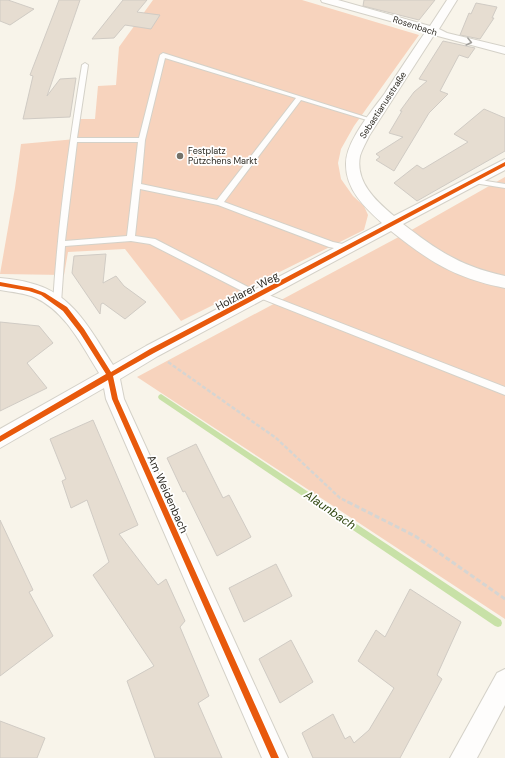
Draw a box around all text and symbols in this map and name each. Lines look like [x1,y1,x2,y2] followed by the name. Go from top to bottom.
[391,13,439,39] street label: Rosenbach
[465,37,472,46] one-way arrow
[357,69,409,141] street label: Sebastianusstraße
[188,145,258,167] place label: Festplatz Pützchens Markt
[175,151,185,161] marker: Festplatz Pützchens Markt
[213,269,281,313] street label: Holzlarer Weg
[145,453,191,535] street label: Am Weidenbach
[300,486,359,533] water label: Alaunbach

